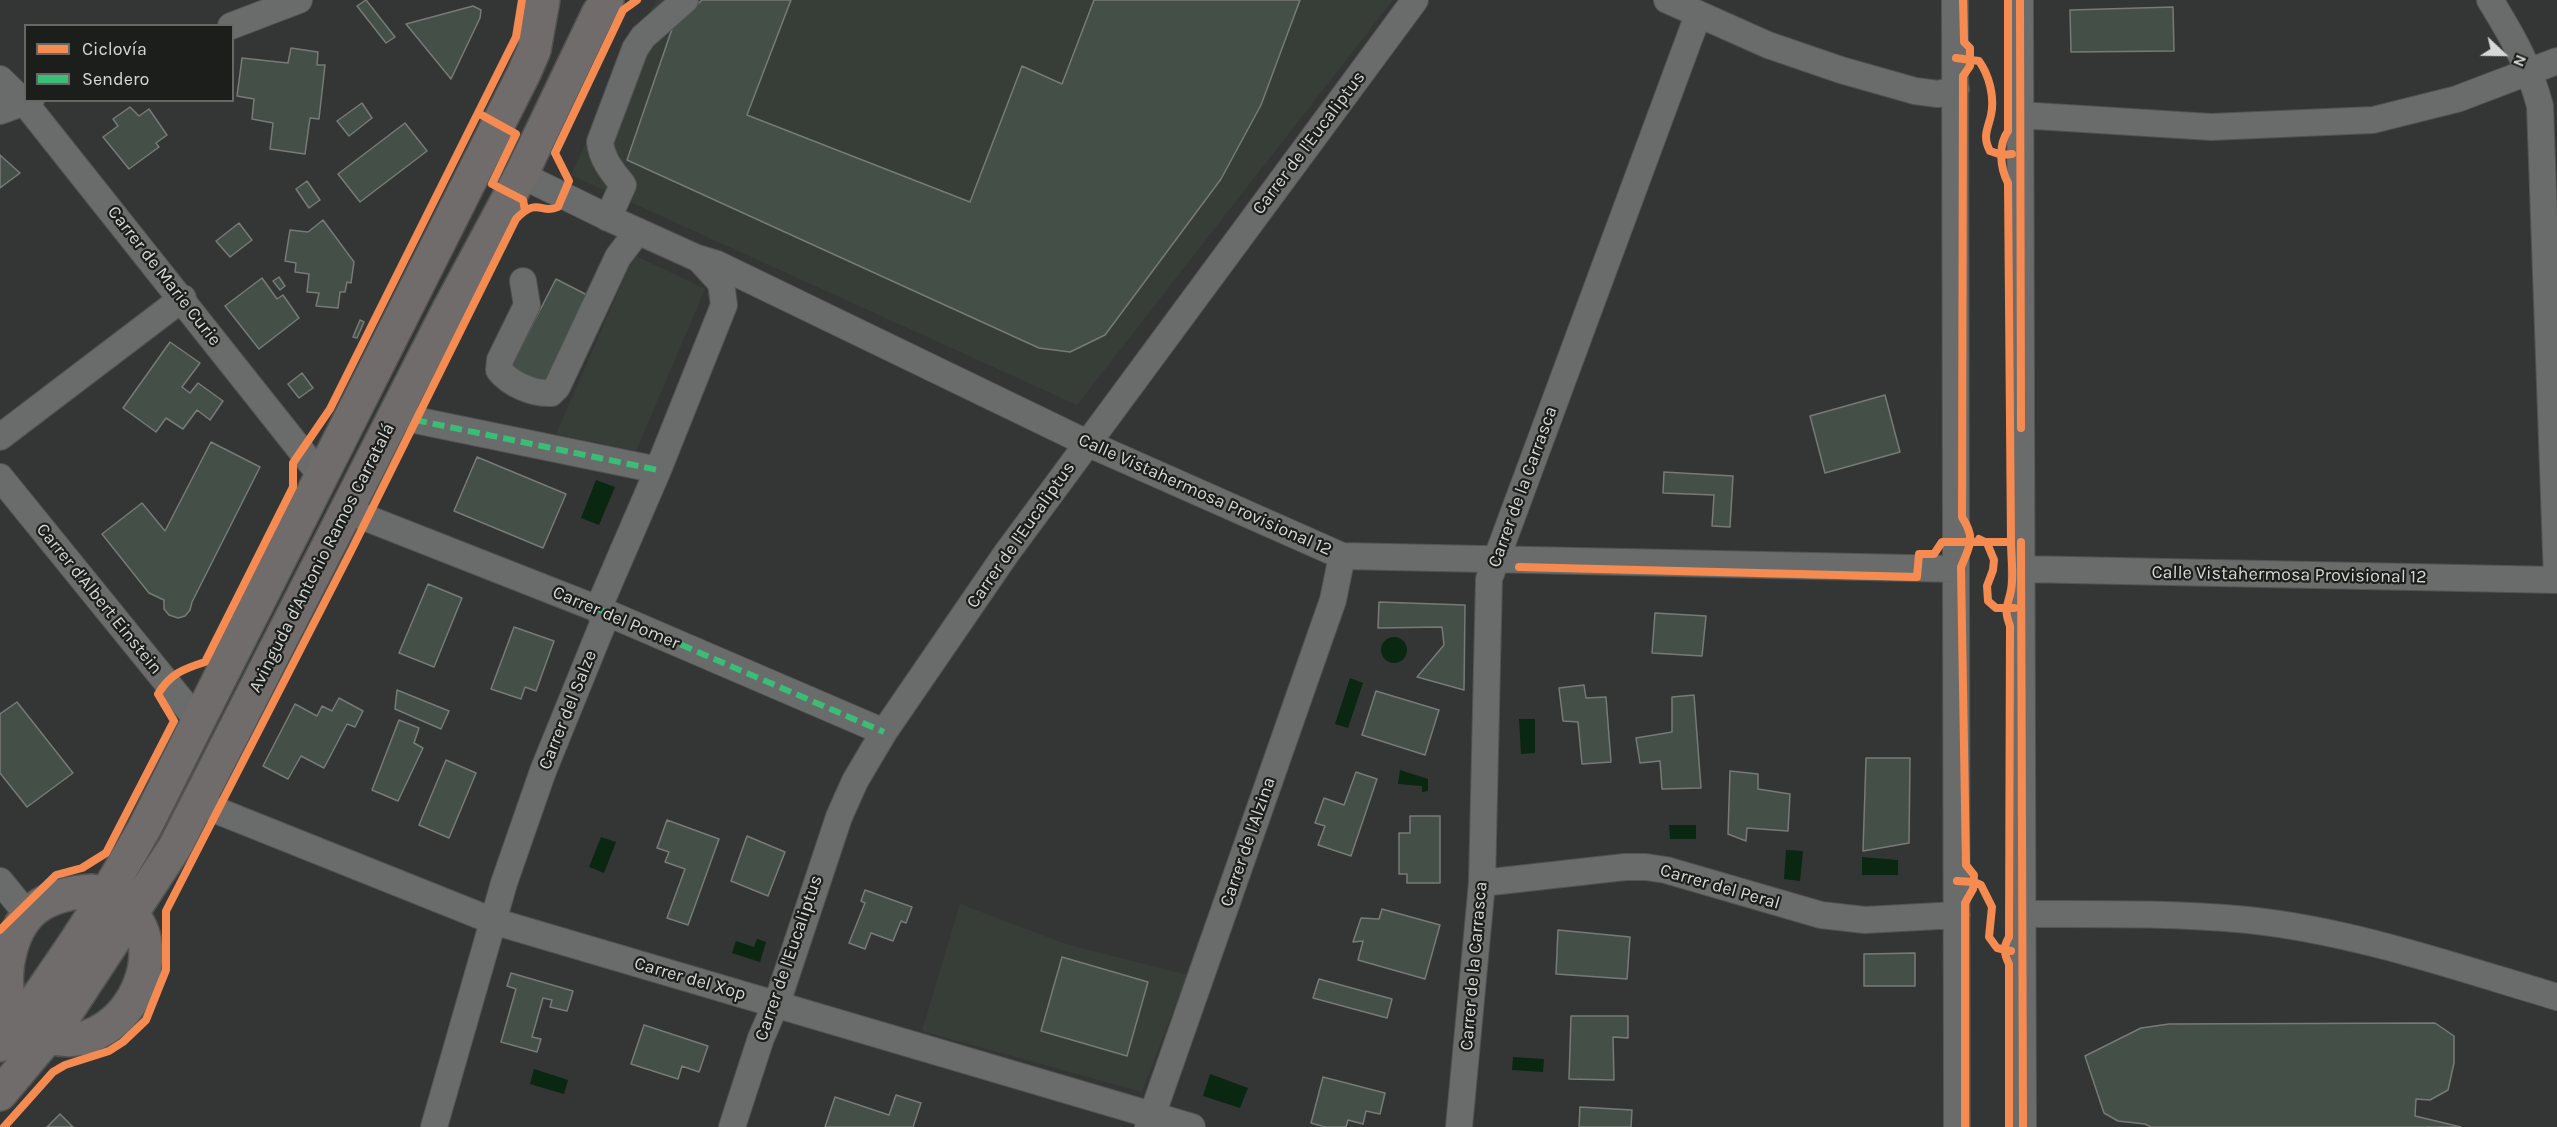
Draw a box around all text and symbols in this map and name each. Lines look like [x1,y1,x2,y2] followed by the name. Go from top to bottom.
[24,24,234,102] legend
[2473,24,2533,84] north arrow
[82,38,147,60] text: Ciclovía
[2509,52,2531,70] text: N
[1248,67,1370,219] street label: Carrer de l'Eucaliptus
[82,68,149,90] text: Sendero
[103,202,225,350] street label: Carrer de Marie Curie
[1484,403,1562,571] street label: Carrer de la Carrasca
[244,420,400,696] street label: Avinguda d'Antonio Ramos Carratalá
[1075,429,1335,561] street label: Calle Vistahermosa Provisional 12
[962,458,1080,612] street label: Carrer de l'Eucaliptus
[31,519,167,679] street label: Carrer d'Albert Einstein
[2151,562,2427,588] street label: Calle Vistahermosa Provisional 12
[549,582,683,654] street label: Carrer del Pomer
[534,647,602,773] street label: Carrer del Salze
[1216,774,1280,910] street label: Carrer de l'Alzina
[1657,860,1783,914] street label: Carrer del Peral
[750,872,828,1044] street label: Carrer de l'Eucaliptus
[1456,880,1492,1052] street label: Carrer de la Carrasca
[632,953,748,1005] street label: Carrer del Xop

